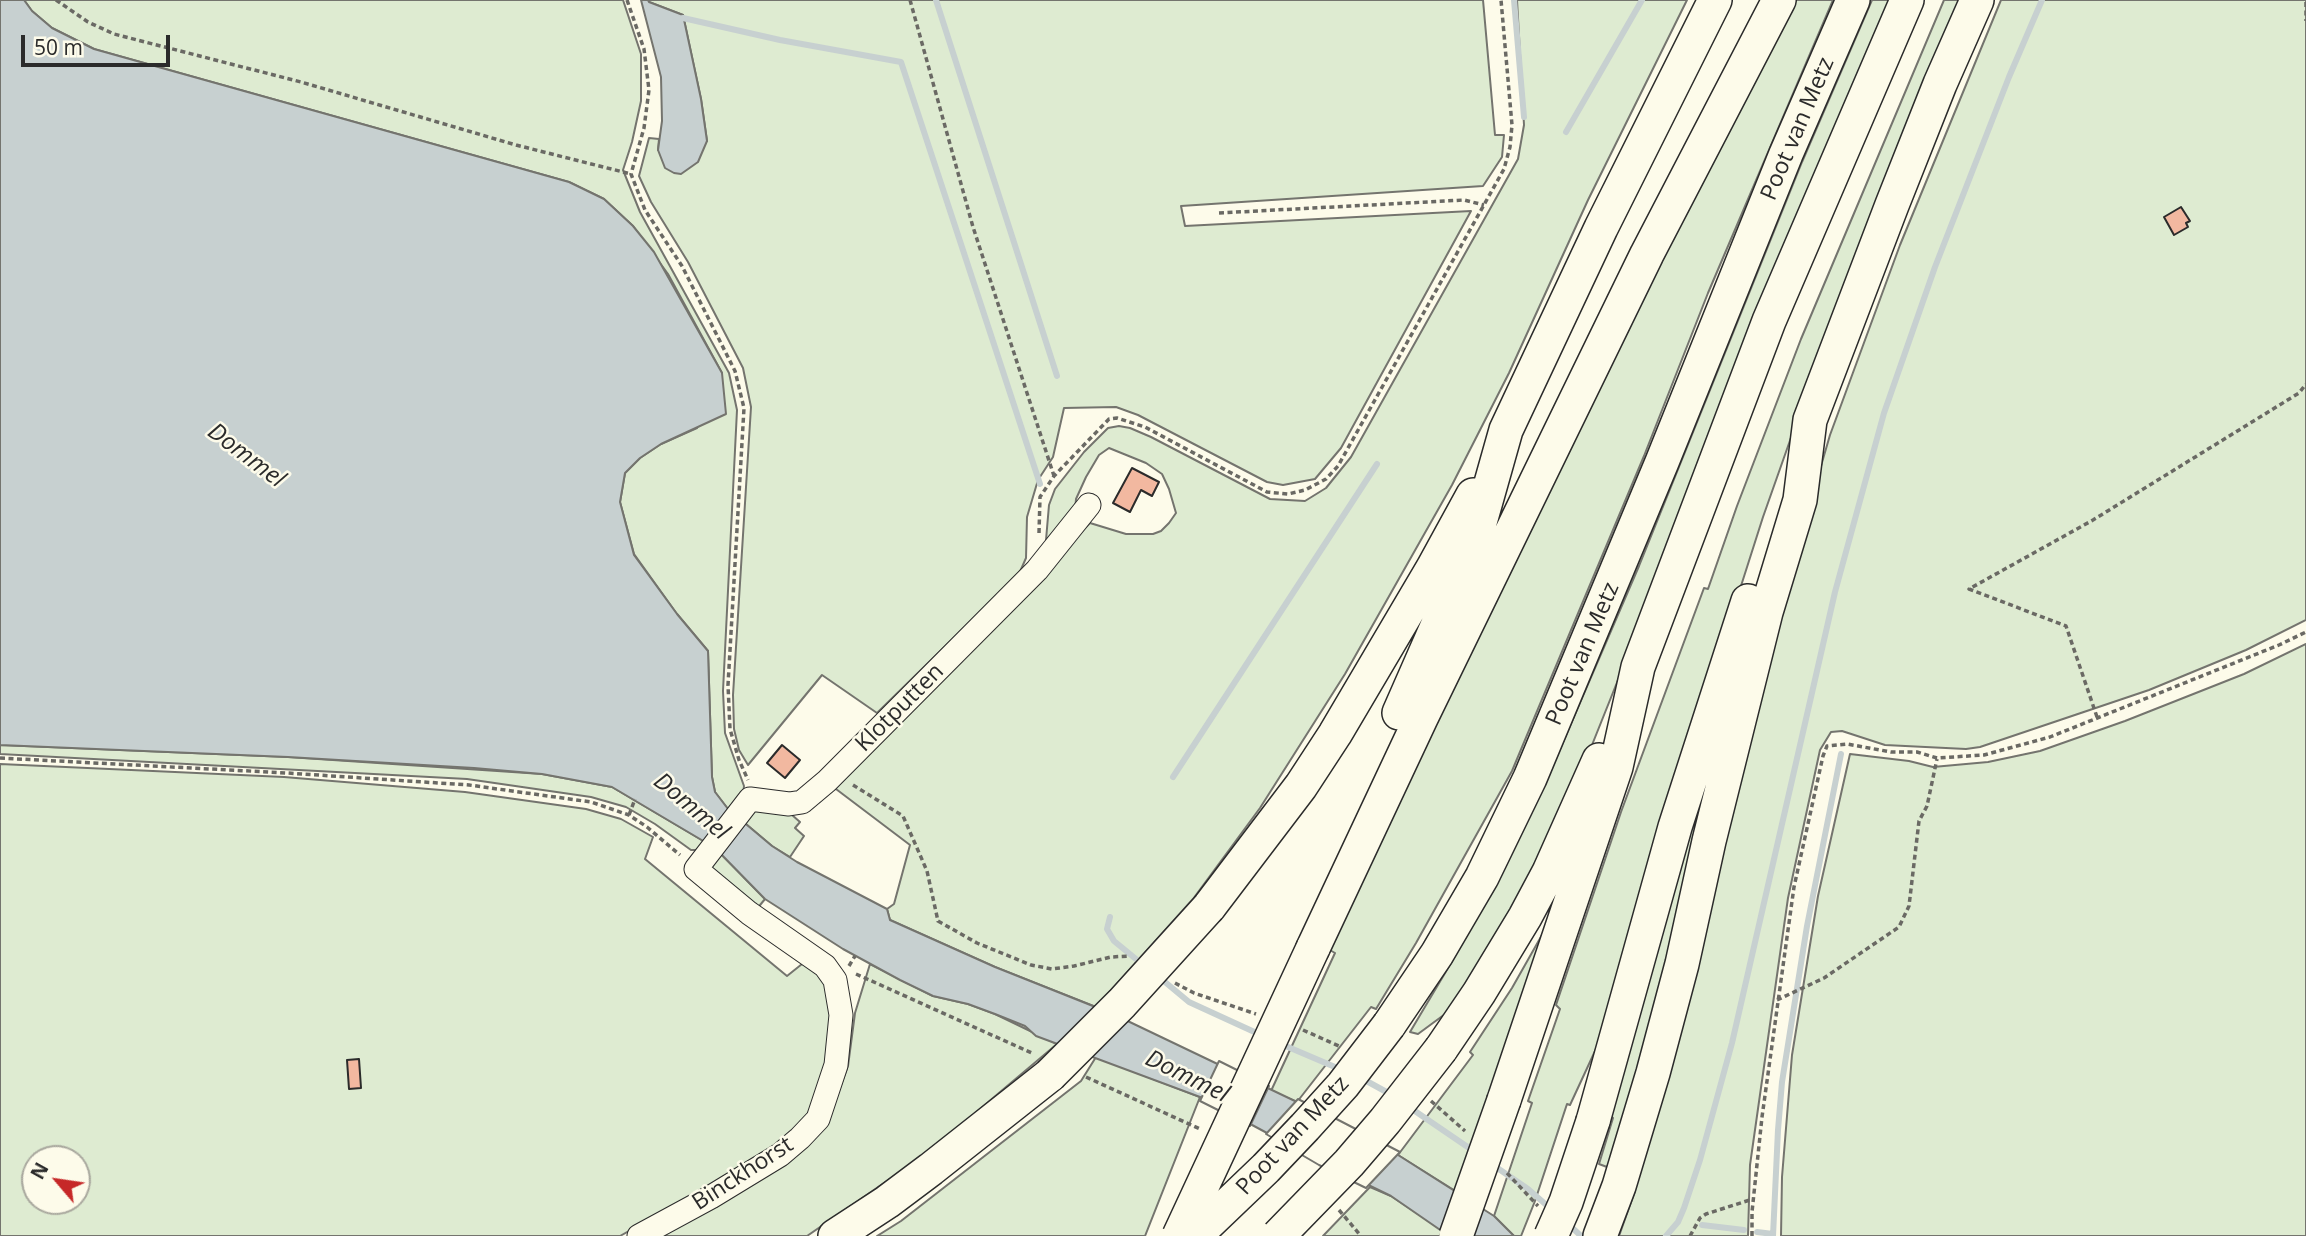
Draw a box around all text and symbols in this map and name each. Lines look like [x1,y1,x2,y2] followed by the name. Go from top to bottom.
[24,21,173,65] scale bar
[34,33,83,61] text: 50 m
[1755,53,1841,205] street label: Poot van Metz
[202,418,290,494] water label: Dommel
[1540,578,1626,730] street label: Poot van Metz
[850,658,950,758] street label: Klotputten
[648,767,734,847] water label: Dommel
[1141,1044,1233,1110] water label: Dommel
[1231,1071,1355,1201] street label: Poot van Metz
[688,1131,798,1217] street label: Binckhorst
[21,1145,91,1215] north arrow
[24,1158,54,1184] text: N

